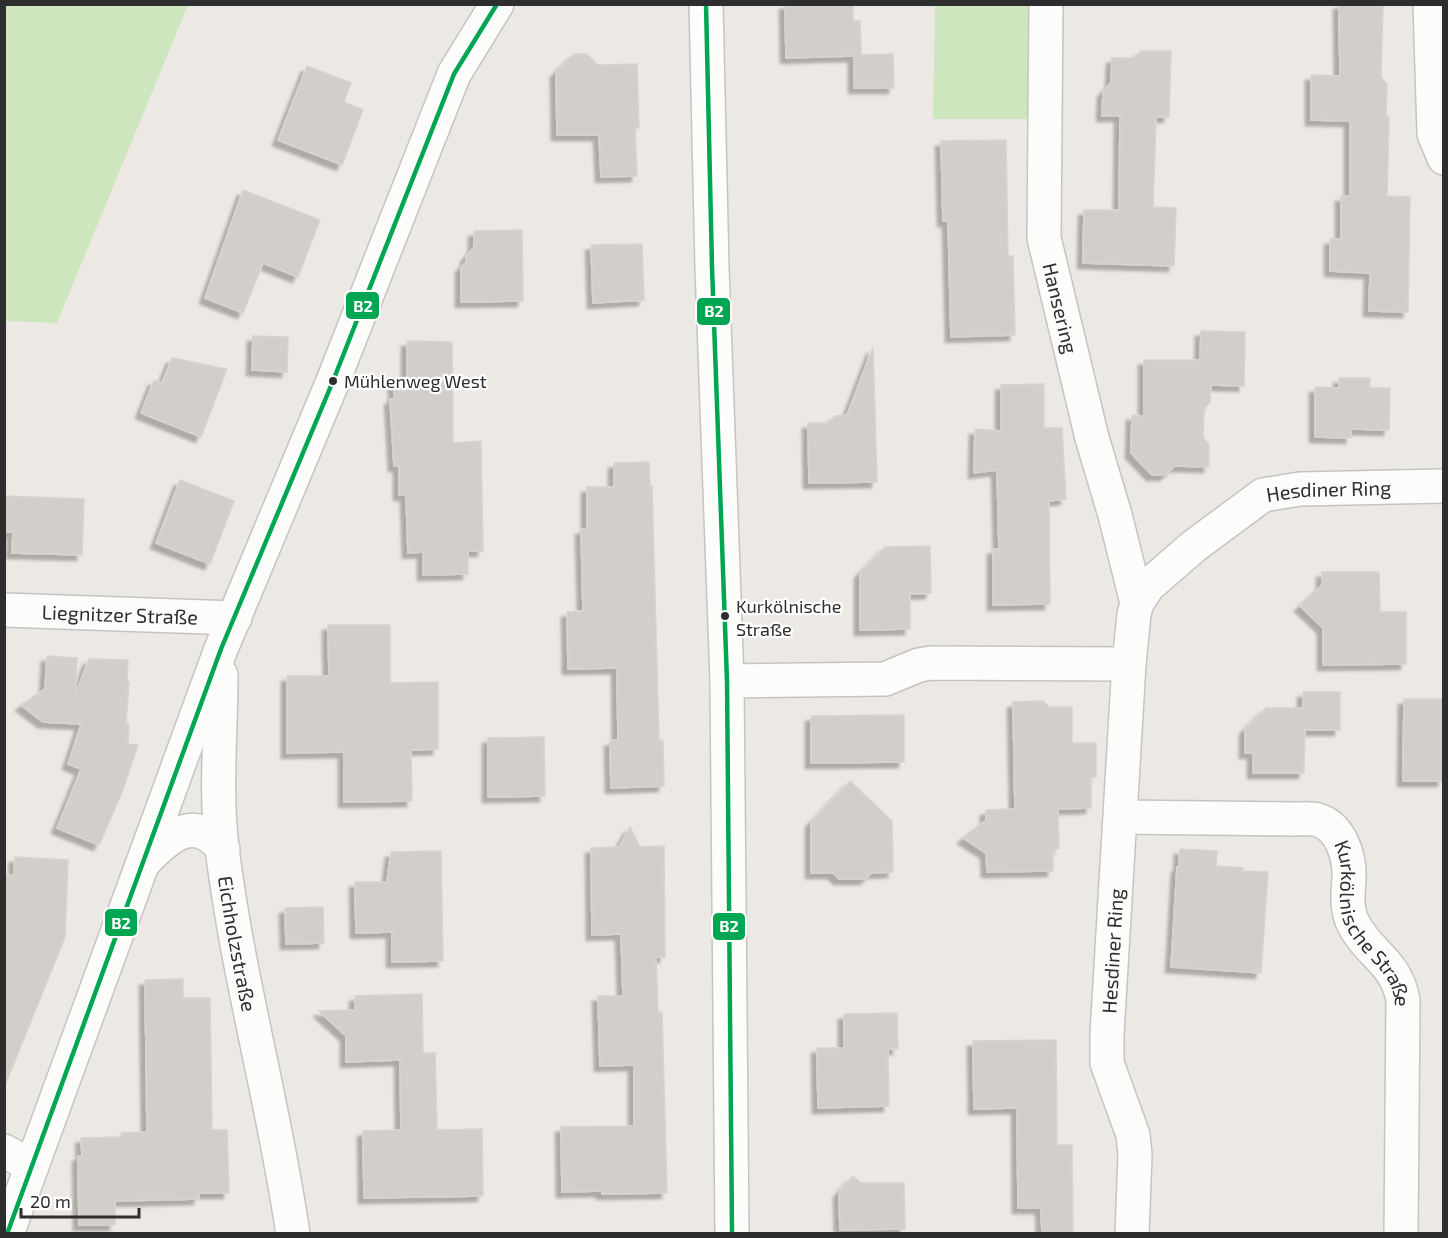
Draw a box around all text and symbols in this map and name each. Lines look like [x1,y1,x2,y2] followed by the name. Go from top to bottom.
[1038,260,1083,356] street label: Hansering
[345,291,380,320] line badge: B2
[353,296,373,315] text: B2
[696,297,731,326] line badge: B2
[704,301,724,320] text: B2
[344,370,487,392] place label: Mühlenweg West
[327,375,339,387] marker: Mühlenweg West
[1264,475,1391,506] street label: Hesdiner Ring
[736,595,842,640] place label: Kurkölnische Straße
[41,599,199,629] street label: Liegnitzer Straße
[719,610,731,622] marker: Kurkölnische Straße
[1330,836,1415,1007] street label: Kurkölnische Straße
[214,874,262,1014] street label: Eichholzstraße
[1096,888,1128,1014] street label: Hesdiner Ring
[104,908,138,937] line badge: B2
[712,912,746,941] line badge: B2
[111,913,131,932] text: B2
[719,916,739,935] text: B2
[21,1181,140,1219] scale bar
[30,1190,71,1212] text: 20 m

